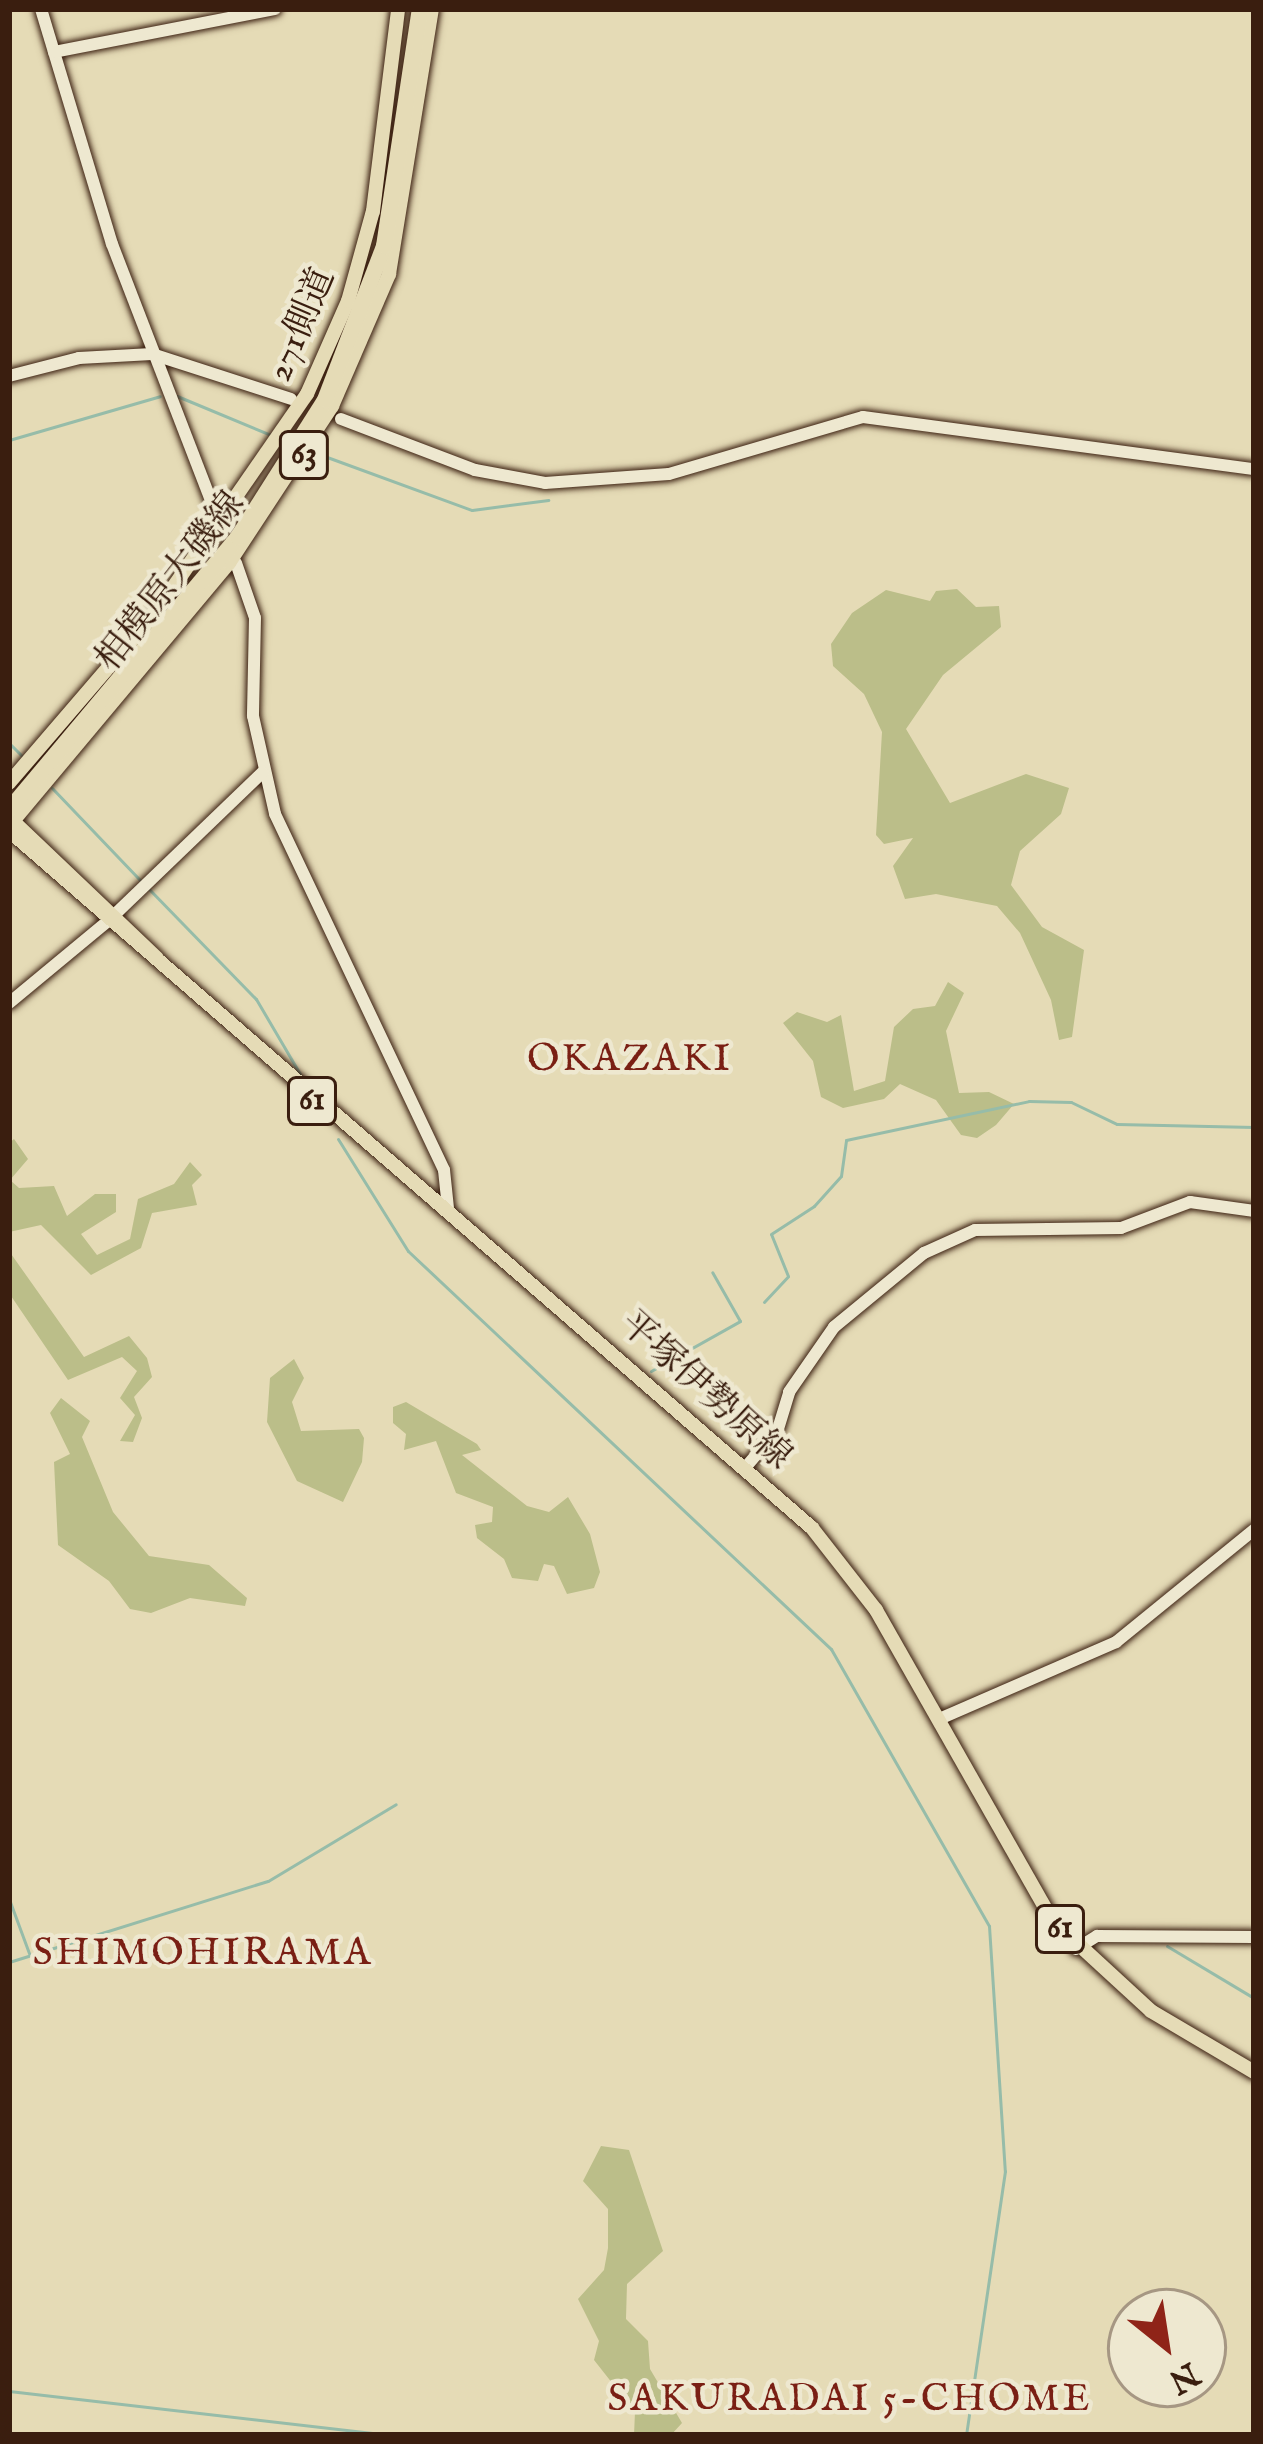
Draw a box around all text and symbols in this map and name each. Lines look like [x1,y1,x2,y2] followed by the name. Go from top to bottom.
[259,262,345,388] street label: 271側道
[277,428,331,482] road number: 63
[87,484,255,680] street label: 相模原大磯線
[527,1037,733,1083] district label: OKAZAKI
[285,1074,339,1128] road number: 61
[610,1303,800,1479] street label: 平塚伊勢原線
[1033,1902,1087,1956] road number: 61
[33,1931,373,1977] district label: SHIMOHIRAMA
[1107,2288,1227,2408] north arrow
[1161,2351,1206,2402] text: N
[608,2377,1092,2423] district label: SAKURADAI 5-CHOME

